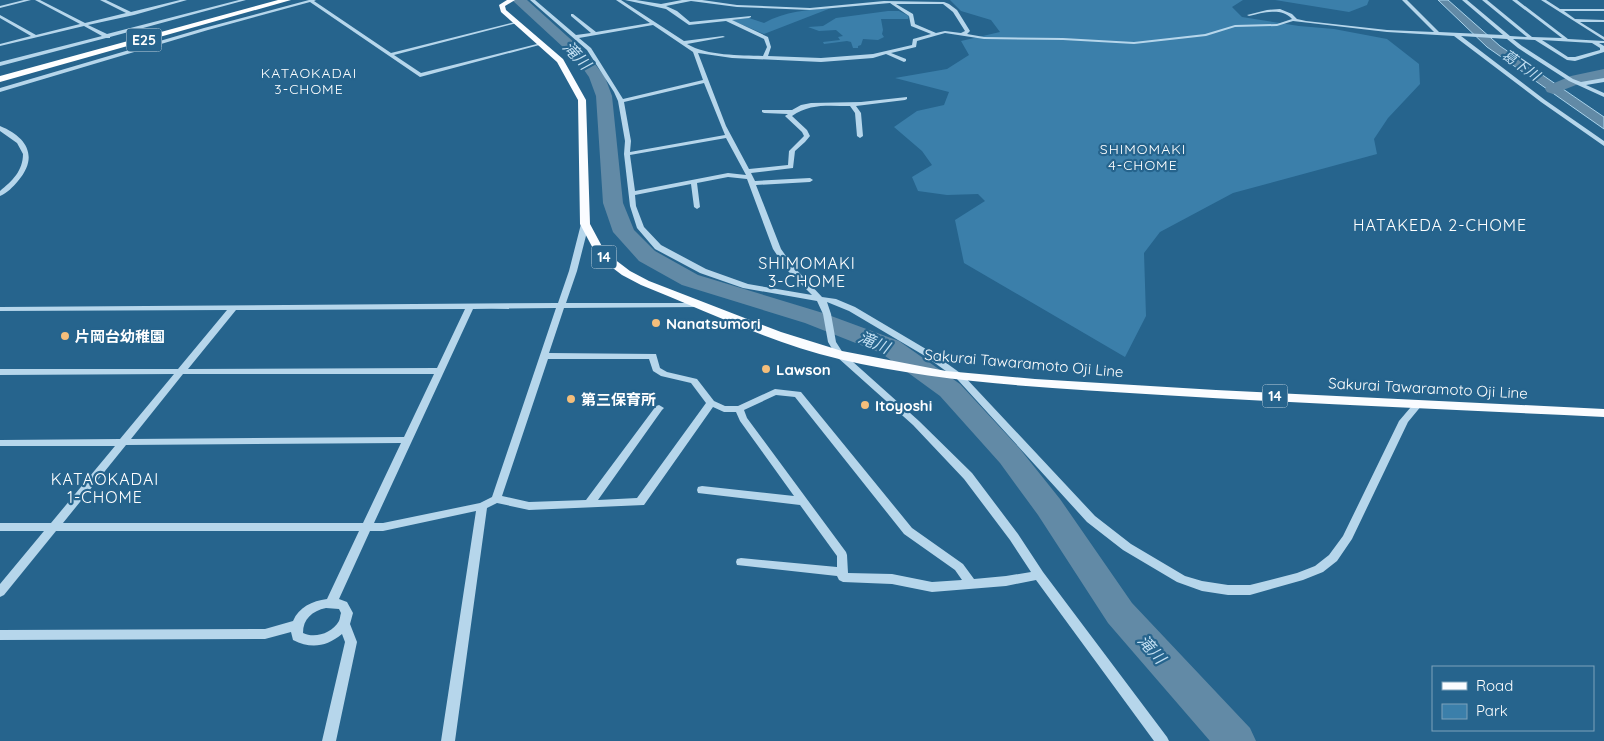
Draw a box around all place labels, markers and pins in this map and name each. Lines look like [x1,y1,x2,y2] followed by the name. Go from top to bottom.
[666,314,761,333] place label: Nanatsumori
[650,317,662,329] marker: Nanatsumori
[75,327,165,346] place label: 片岡台幼稚園
[59,330,71,342] marker: 片岡台幼稚園
[776,360,831,379] place label: Lawson
[760,363,772,375] marker: Lawson
[581,390,656,409] place label: 第三保育所
[565,393,577,405] marker: 第三保育所
[875,396,932,415] place label: Itoyoshi
[859,399,871,411] marker: Itoyoshi

